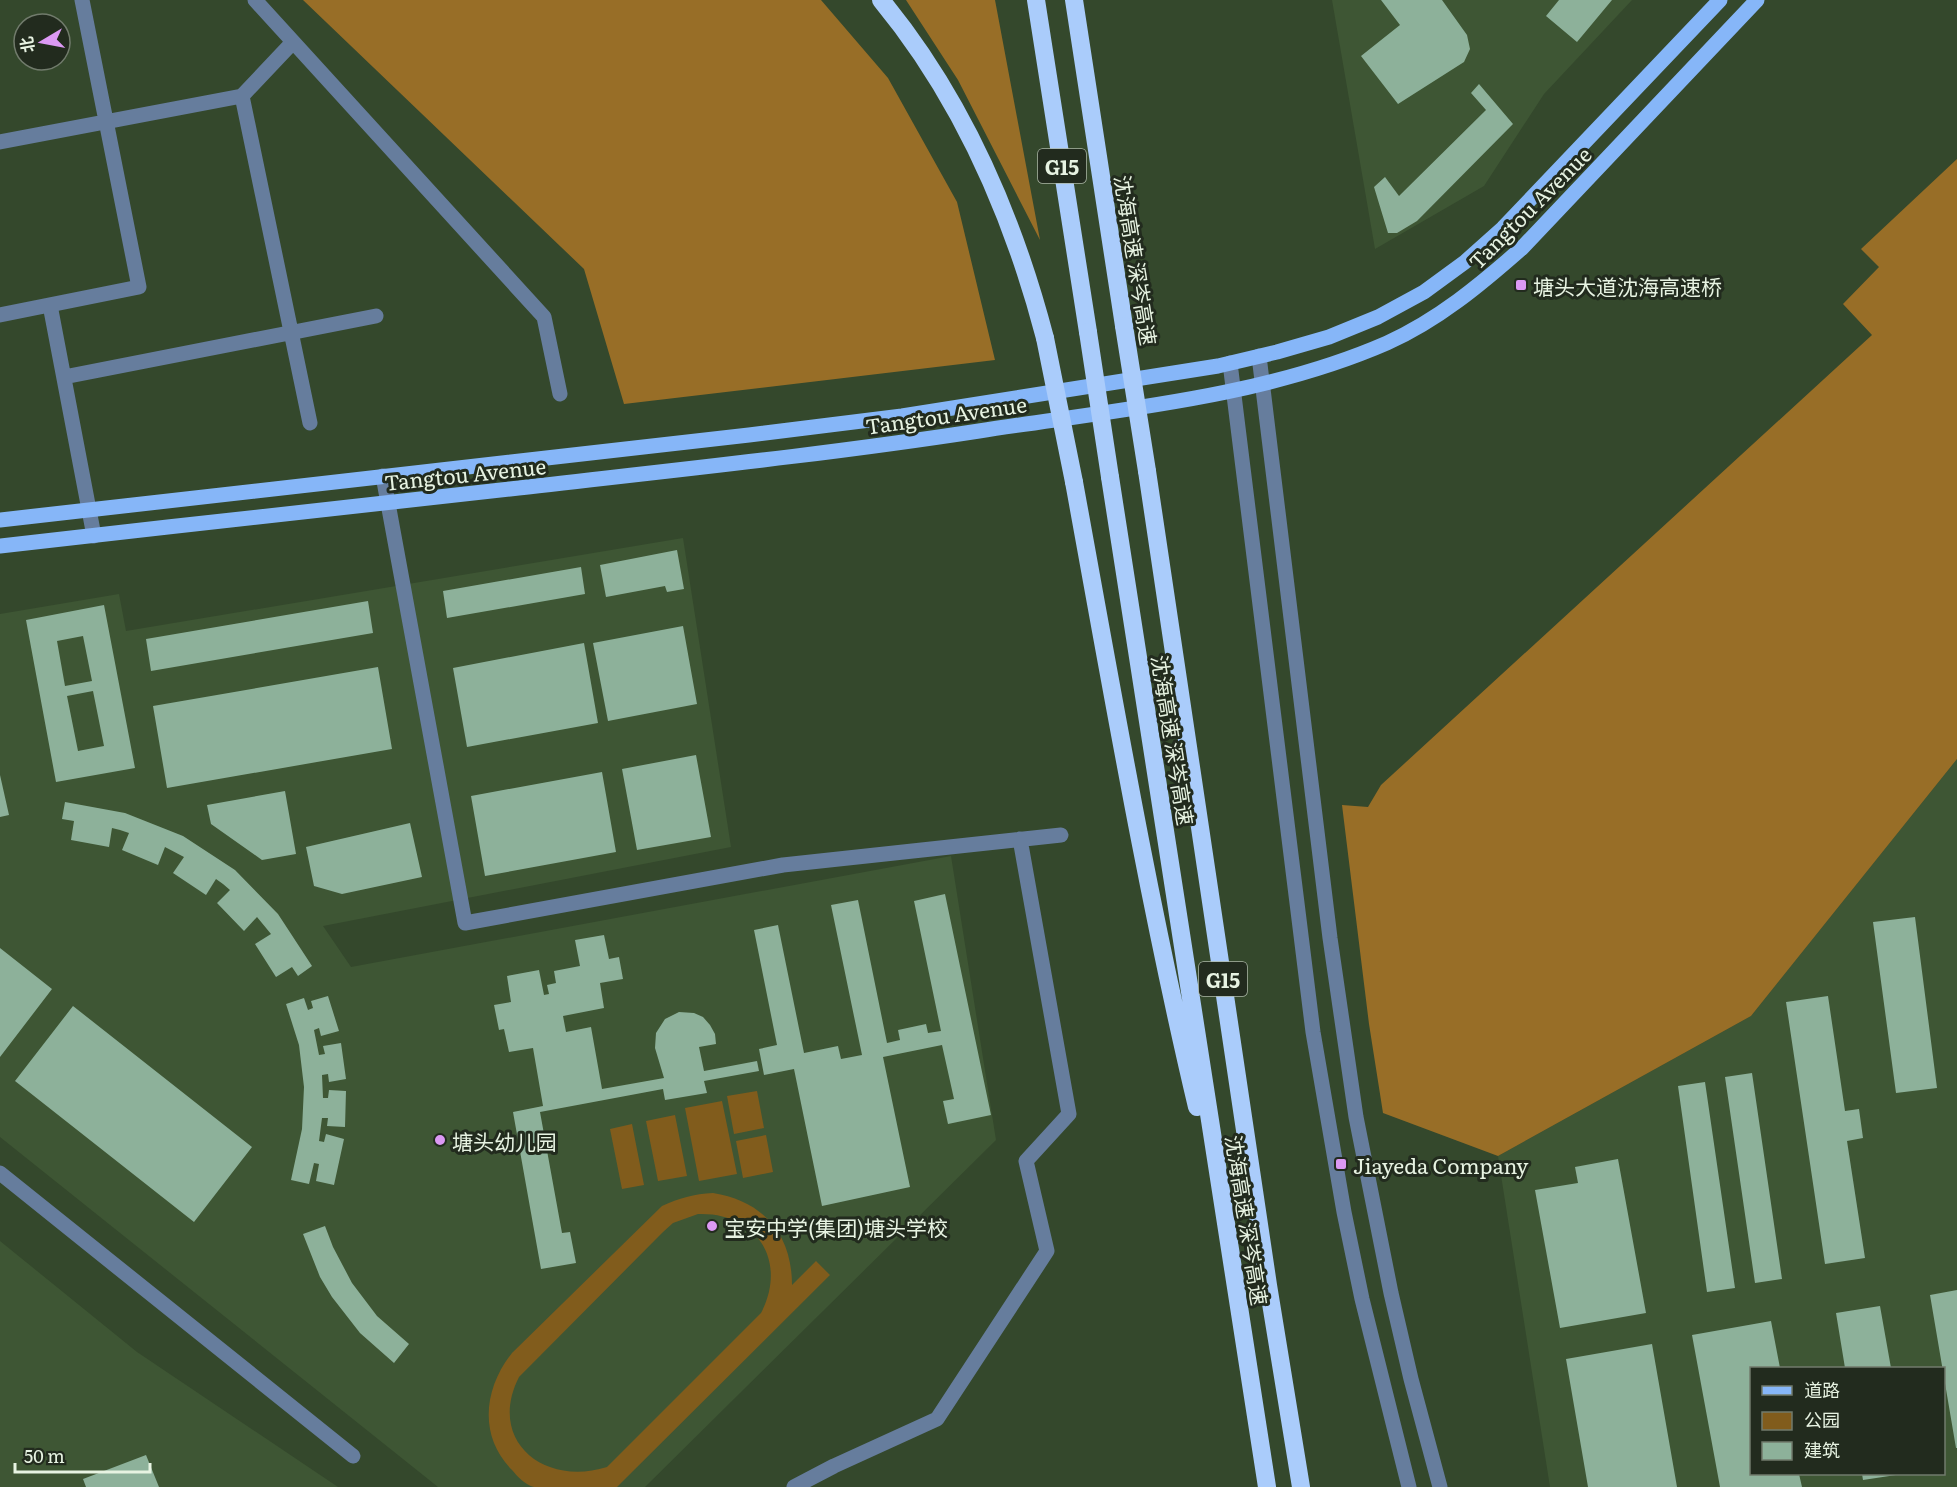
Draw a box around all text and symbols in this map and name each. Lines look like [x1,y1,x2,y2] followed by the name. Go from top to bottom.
[12,12,72,72] north arrow
[13,35,39,55] text: 北
[1461,138,1598,275] street label: Tangtou Avenue
[1038,149,1086,183] road number: G15
[1108,173,1166,347] street label: 沈海高速 深岑高速
[1533,270,1722,301] place label: 塘头大道沈海高速桥
[1514,278,1528,292] marker: 塘头大道沈海高速桥
[863,387,1029,441] street label: Tangtou Avenue
[383,449,548,497] street label: Tangtou Avenue
[1145,653,1203,827] street label: 沈海高速 深岑高速
[1199,962,1247,996] road number: G15
[452,1125,557,1156] place label: 塘头幼儿园
[433,1133,447,1147] marker: 塘头幼儿园
[1219,1133,1277,1307] street label: 沈海高速 深岑高速
[1353,1149,1529,1180] place label: Jiayeda Company
[1334,1157,1348,1171] marker: Jiayeda Company
[724,1211,948,1242] place label: 宝安中学(集团)塘头学校
[705,1219,719,1233] marker: 宝安中学(集团)塘头学校
[1750,1367,1945,1475] legend
[1804,1376,1840,1403] text: 道路
[1804,1406,1840,1433] text: 公园
[15,1436,150,1474] scale bar
[1804,1436,1840,1463] text: 建筑
[24,1442,65,1469] text: 50 m

